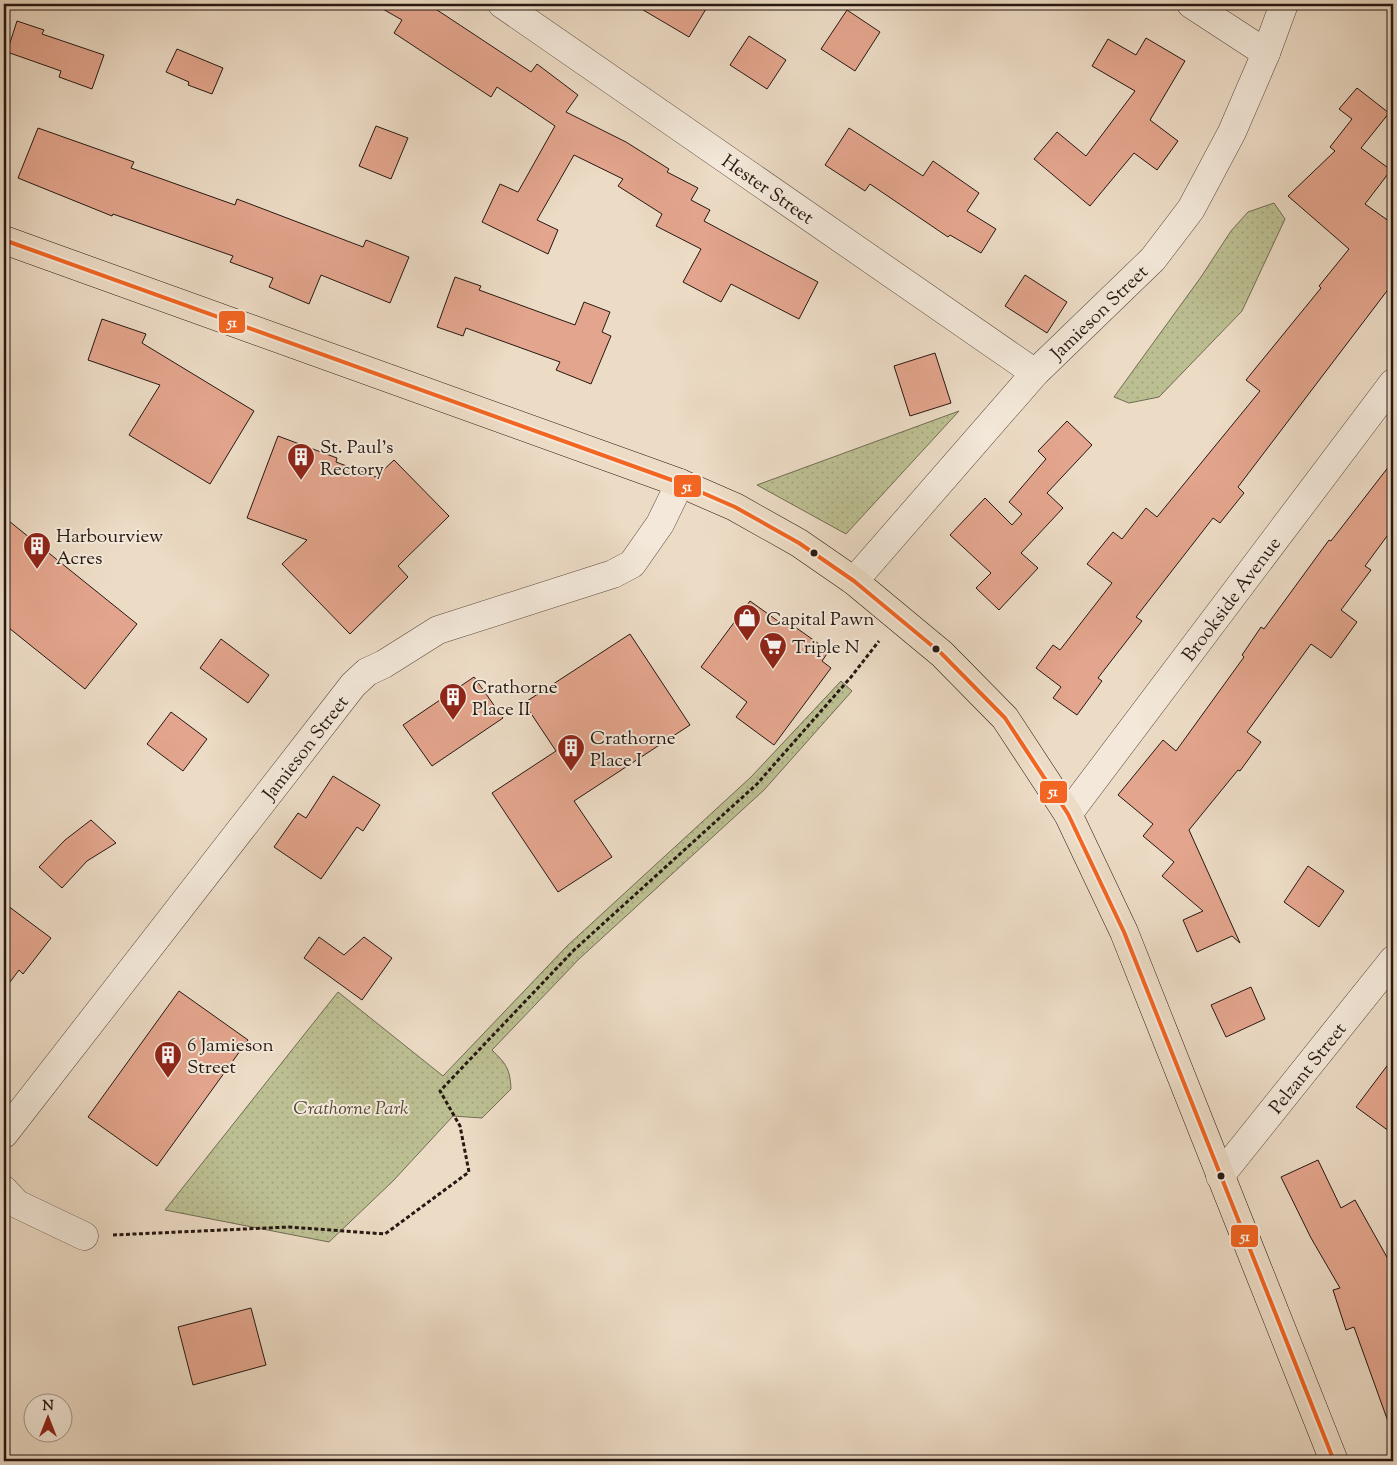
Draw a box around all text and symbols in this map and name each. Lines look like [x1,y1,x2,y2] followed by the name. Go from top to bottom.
[715,149,819,232] street label: Hester Street
[1045,259,1155,368] street label: Jamieson Street
[218,310,246,334] line badge: 51
[226,314,237,334] text: 51
[320,435,394,484] place label: St. Paul’s Rectory
[286,442,316,481] building icon: St. Paul’s Rectory
[673,474,702,498] line badge: 51
[681,478,692,498] text: 51
[56,524,163,573] place label: Harbourview Acres
[22,531,52,570] building icon: Harbourview Acres
[1177,532,1289,668] street label: Brookside Avenue
[809,548,819,558] unlabelled marker
[732,603,762,642] shop icon: Capital Pawn
[766,607,874,634] place label: Capital Pawn
[758,631,788,670] supermarket icon: Triple N
[792,635,860,662] place label: Triple N
[931,644,941,654] unlabelled marker
[472,675,558,724] place label: Crathorne Place II
[438,682,468,721] building icon: Crathorne Place II
[257,690,356,808] street label: Jamieson Street
[590,726,676,775] place label: Crathorne Place I
[556,733,586,772] building icon: Crathorne Place I
[1039,780,1068,804] line badge: 51
[1047,783,1058,803] text: 51
[1264,1017,1354,1121] street label: Pelzant Street
[187,1033,274,1082] place label: 6 Jamieson Street
[153,1040,183,1079] building icon: 6 Jamieson Street
[293,1096,409,1123] park label: Crathorne Park
[1216,1171,1226,1181] unlabelled marker
[1230,1224,1259,1248] line badge: 51
[1239,1228,1250,1248] text: 51
[22,1392,72,1442] north arrow
[42,1397,54,1417] text: N

